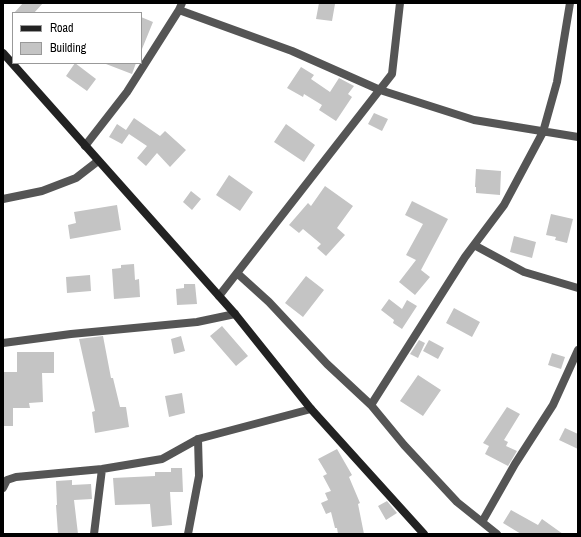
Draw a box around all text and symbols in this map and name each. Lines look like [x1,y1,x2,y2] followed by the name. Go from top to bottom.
[12,12,142,64] legend
[50,20,74,36] text: Road
[50,40,86,56] text: Building

